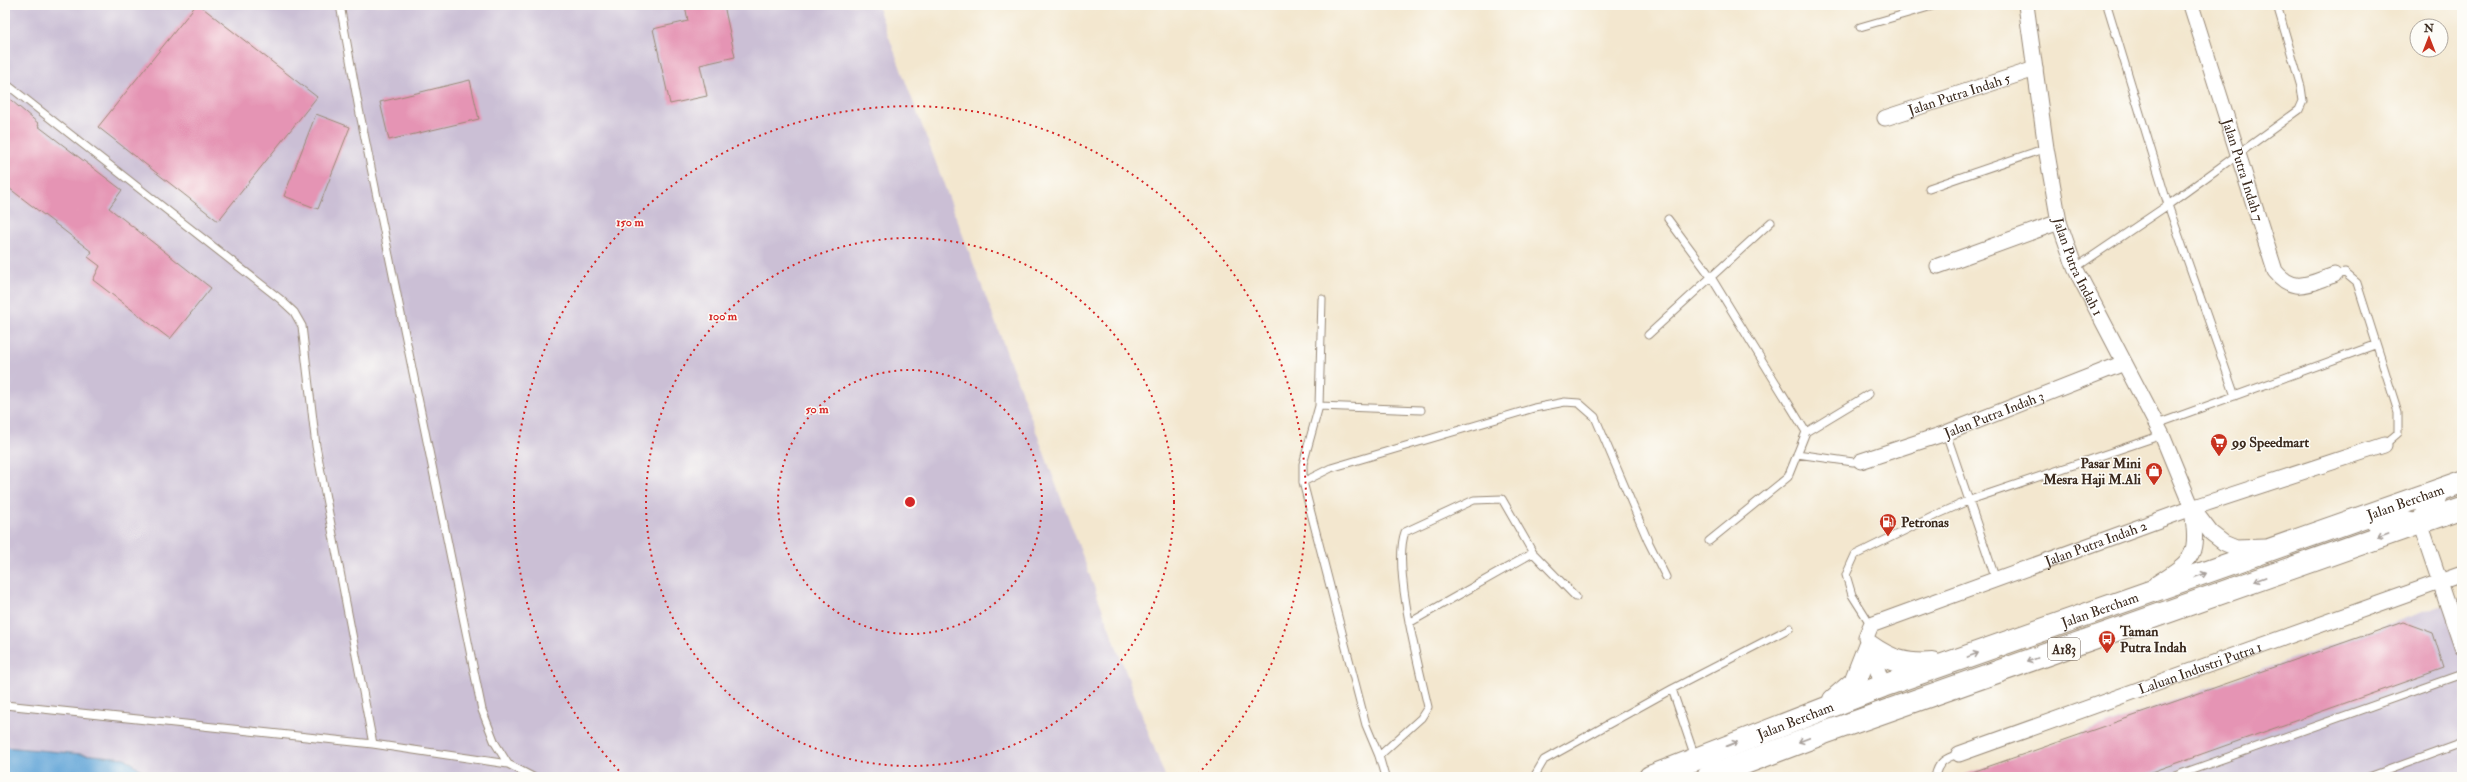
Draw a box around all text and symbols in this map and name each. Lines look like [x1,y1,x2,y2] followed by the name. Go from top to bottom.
[2409,18,2449,58] north arrow
[2423,22,2435,35] text: N
[1905,69,2013,119] street label: Jalan Putra Indah 5
[2218,116,2267,224] street label: Jalan Putra Indah 7
[616,215,644,230] text: 150 m
[2049,215,2106,319] street label: Jalan Putra Indah 1
[709,309,738,324] text: 100 m
[1941,387,2046,442] street label: Jalan Putra Indah 3
[805,402,829,417] text: 50 m
[2209,432,2229,457] supermarket icon: 99 Speedmart
[2230,434,2310,452] place label: 99 Speedmart
[2042,455,2141,488] place label: Pasar Mini Mesra Haji M.Ali
[2144,461,2164,486] shop icon: Pasar Mini Mesra Haji M.Ali
[2364,481,2446,524] street label: Jalan Bercham
[903,495,917,509] centre of rings
[1878,512,1898,537] fuel station icon: Petronas
[1901,514,1949,531] place label: Petronas
[2042,517,2149,570] street label: Jalan Putra Indah 2
[2377,532,2389,540] one-way arrow
[2195,571,2208,578] one-way arrow
[2254,576,2267,583] one-way arrow
[2058,589,2141,632] street label: Jalan Bercham
[2119,623,2187,656] place label: Taman Putra Indah
[2097,629,2117,654] bus stop icon: Taman Putra Indah
[2048,638,2080,660] road number: A183
[2136,638,2264,698] street label: Laluan Industri Putra 1
[1966,651,1979,658] one-way arrow
[2026,657,2039,664] one-way arrow
[1754,698,1836,744] street label: Jalan Bercham
[1798,737,1810,745] one-way arrow
[1725,740,1737,748] one-way arrow

